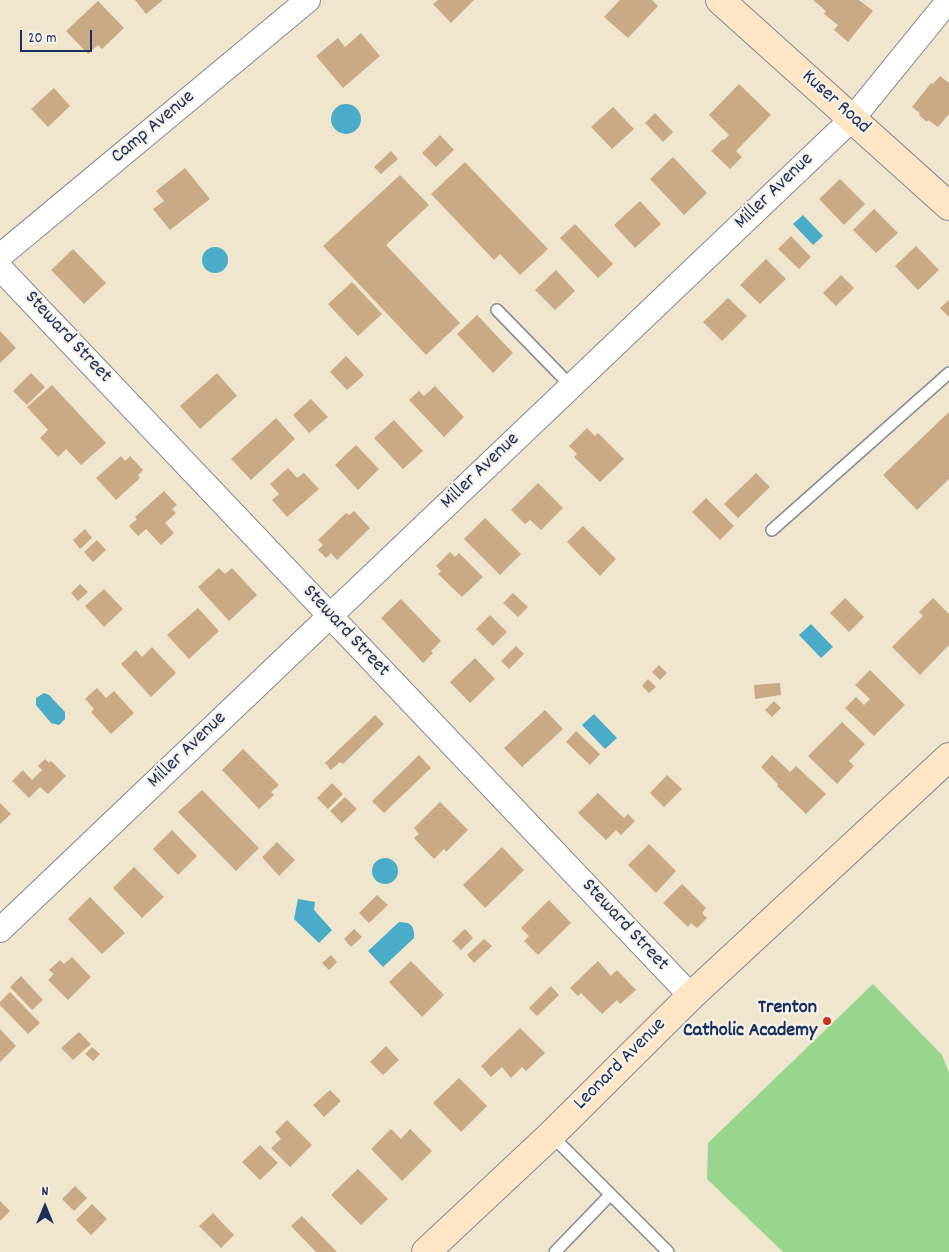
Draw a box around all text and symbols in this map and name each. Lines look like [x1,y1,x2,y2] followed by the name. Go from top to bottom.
[22,20,95,52] scale bar
[28,28,56,50] text: 20 m
[796,66,874,140] street label: Kuser Road
[107,86,201,170] street label: Camp Avenue
[731,148,819,236] street label: Miller Avenue
[18,287,116,389] street label: Steward Street
[437,428,525,516] street label: Miller Avenue
[296,581,394,683] street label: Steward Street
[144,707,232,795] street label: Miller Avenue
[575,875,673,977] street label: Steward Street
[683,997,817,1044] place label: Trenton Catholic Academy
[570,1014,672,1116] street label: Leonard Avenue
[821,1015,833,1027] marker: Trenton Catholic Academy
[20,1182,70,1232] north arrow
[42,1182,48,1202] text: N

